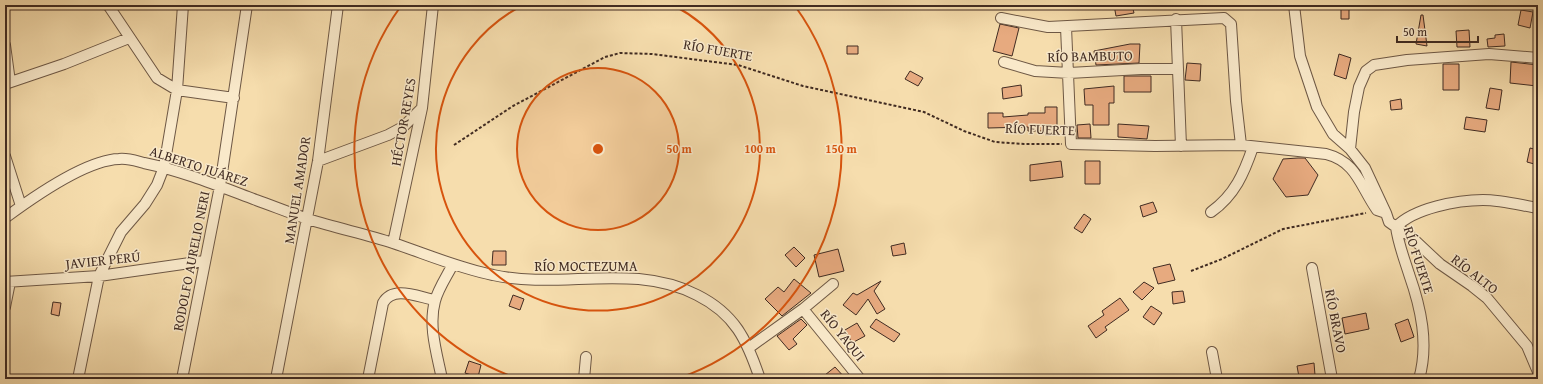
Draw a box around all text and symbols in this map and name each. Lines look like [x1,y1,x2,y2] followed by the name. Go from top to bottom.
[1397,18,1478,44] scale bar
[1403,23,1427,40] text: 50 m
[682,34,754,66] street label: RÍO FUERTE
[1047,45,1133,67] street label: RÍO BAMBUTO
[385,76,421,168] street label: HÉCTOR REYES
[1005,118,1075,140] street label: RÍO FUERTE
[279,134,316,245] street label: MANUEL AMADOR
[666,140,692,157] text: 50 m
[744,140,777,157] text: 100 m
[825,140,858,157] text: 150 m
[147,141,251,191] street label: ALBERTO JUÁREZ
[591,142,605,156] centre of rings
[168,189,214,333] street label: RODOLFO AURELIO NERI
[1399,224,1439,296] street label: RÍO FUERTE
[62,246,142,274] street label: JAVIER PERÚ
[1447,249,1503,299] street label: RÍO ALTO
[534,256,638,276] street label: RÍO MOCTEZUMA
[1320,287,1352,355] street label: RÍO BRAVO
[816,305,870,365] street label: RÍO YAQUI

